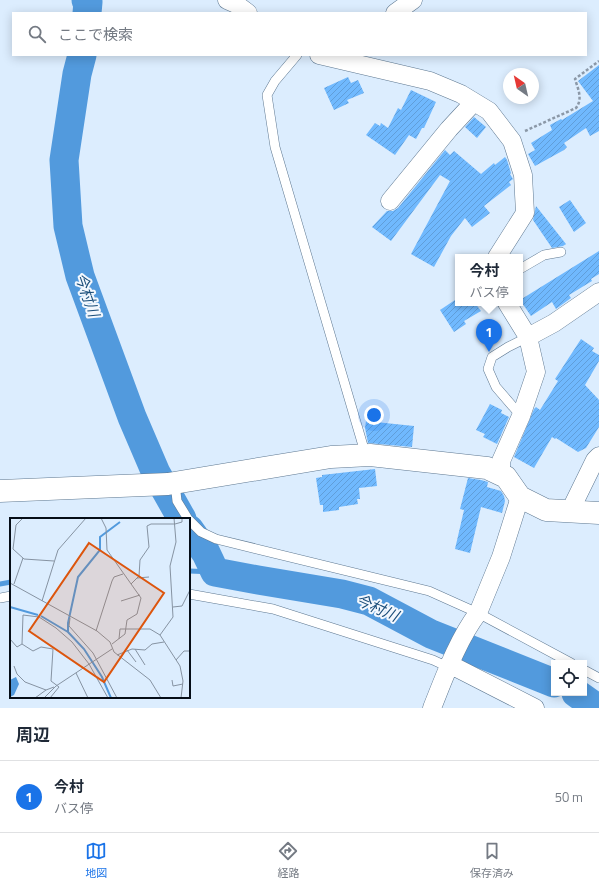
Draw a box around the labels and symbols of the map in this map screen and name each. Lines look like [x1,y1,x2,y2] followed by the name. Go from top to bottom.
[503,68,539,104] north arrow
[69,270,106,322] water label: 今村川
[476,319,502,352] pin: 1
[364,405,384,425] your location
[10,518,190,698] inset map
[352,588,404,628] water label: 今村川

